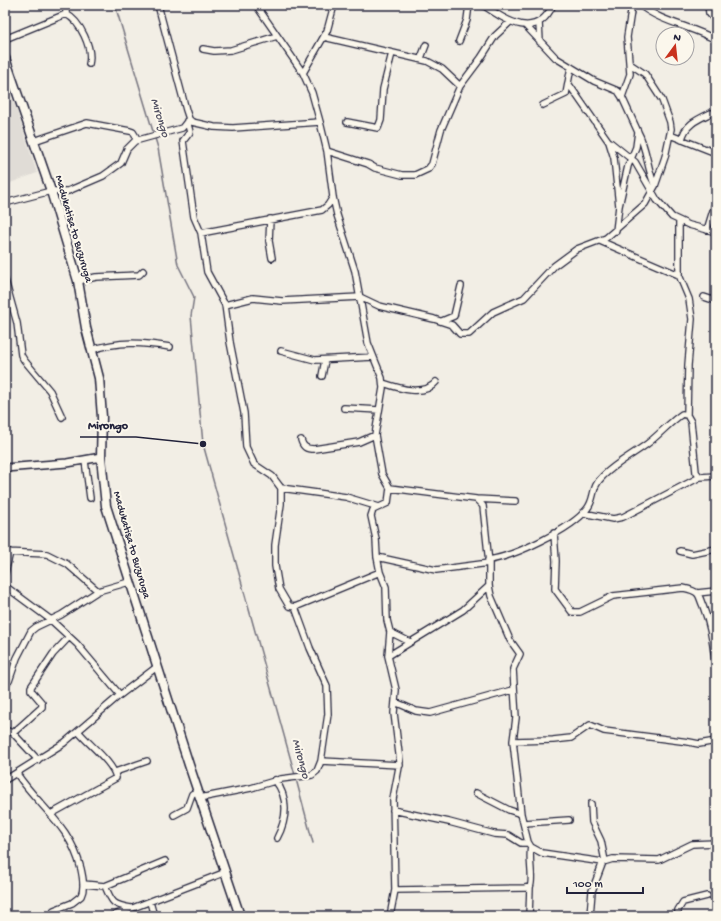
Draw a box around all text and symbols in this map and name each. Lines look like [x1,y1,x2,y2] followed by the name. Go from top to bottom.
[655,26,695,66] north arrow
[672,32,682,45] text: N
[146,97,172,140] water label: Mirongo
[52,174,94,285] street label: Madukatisa to Buzuruga
[80,413,136,437] callout: Mirongo
[88,420,129,434] text: Mirongo
[110,490,152,601] street label: Madukatisa to Buzuruga
[288,738,312,781] water label: Mirongo
[567,869,643,895] scale bar
[572,878,603,892] text: 100 m

